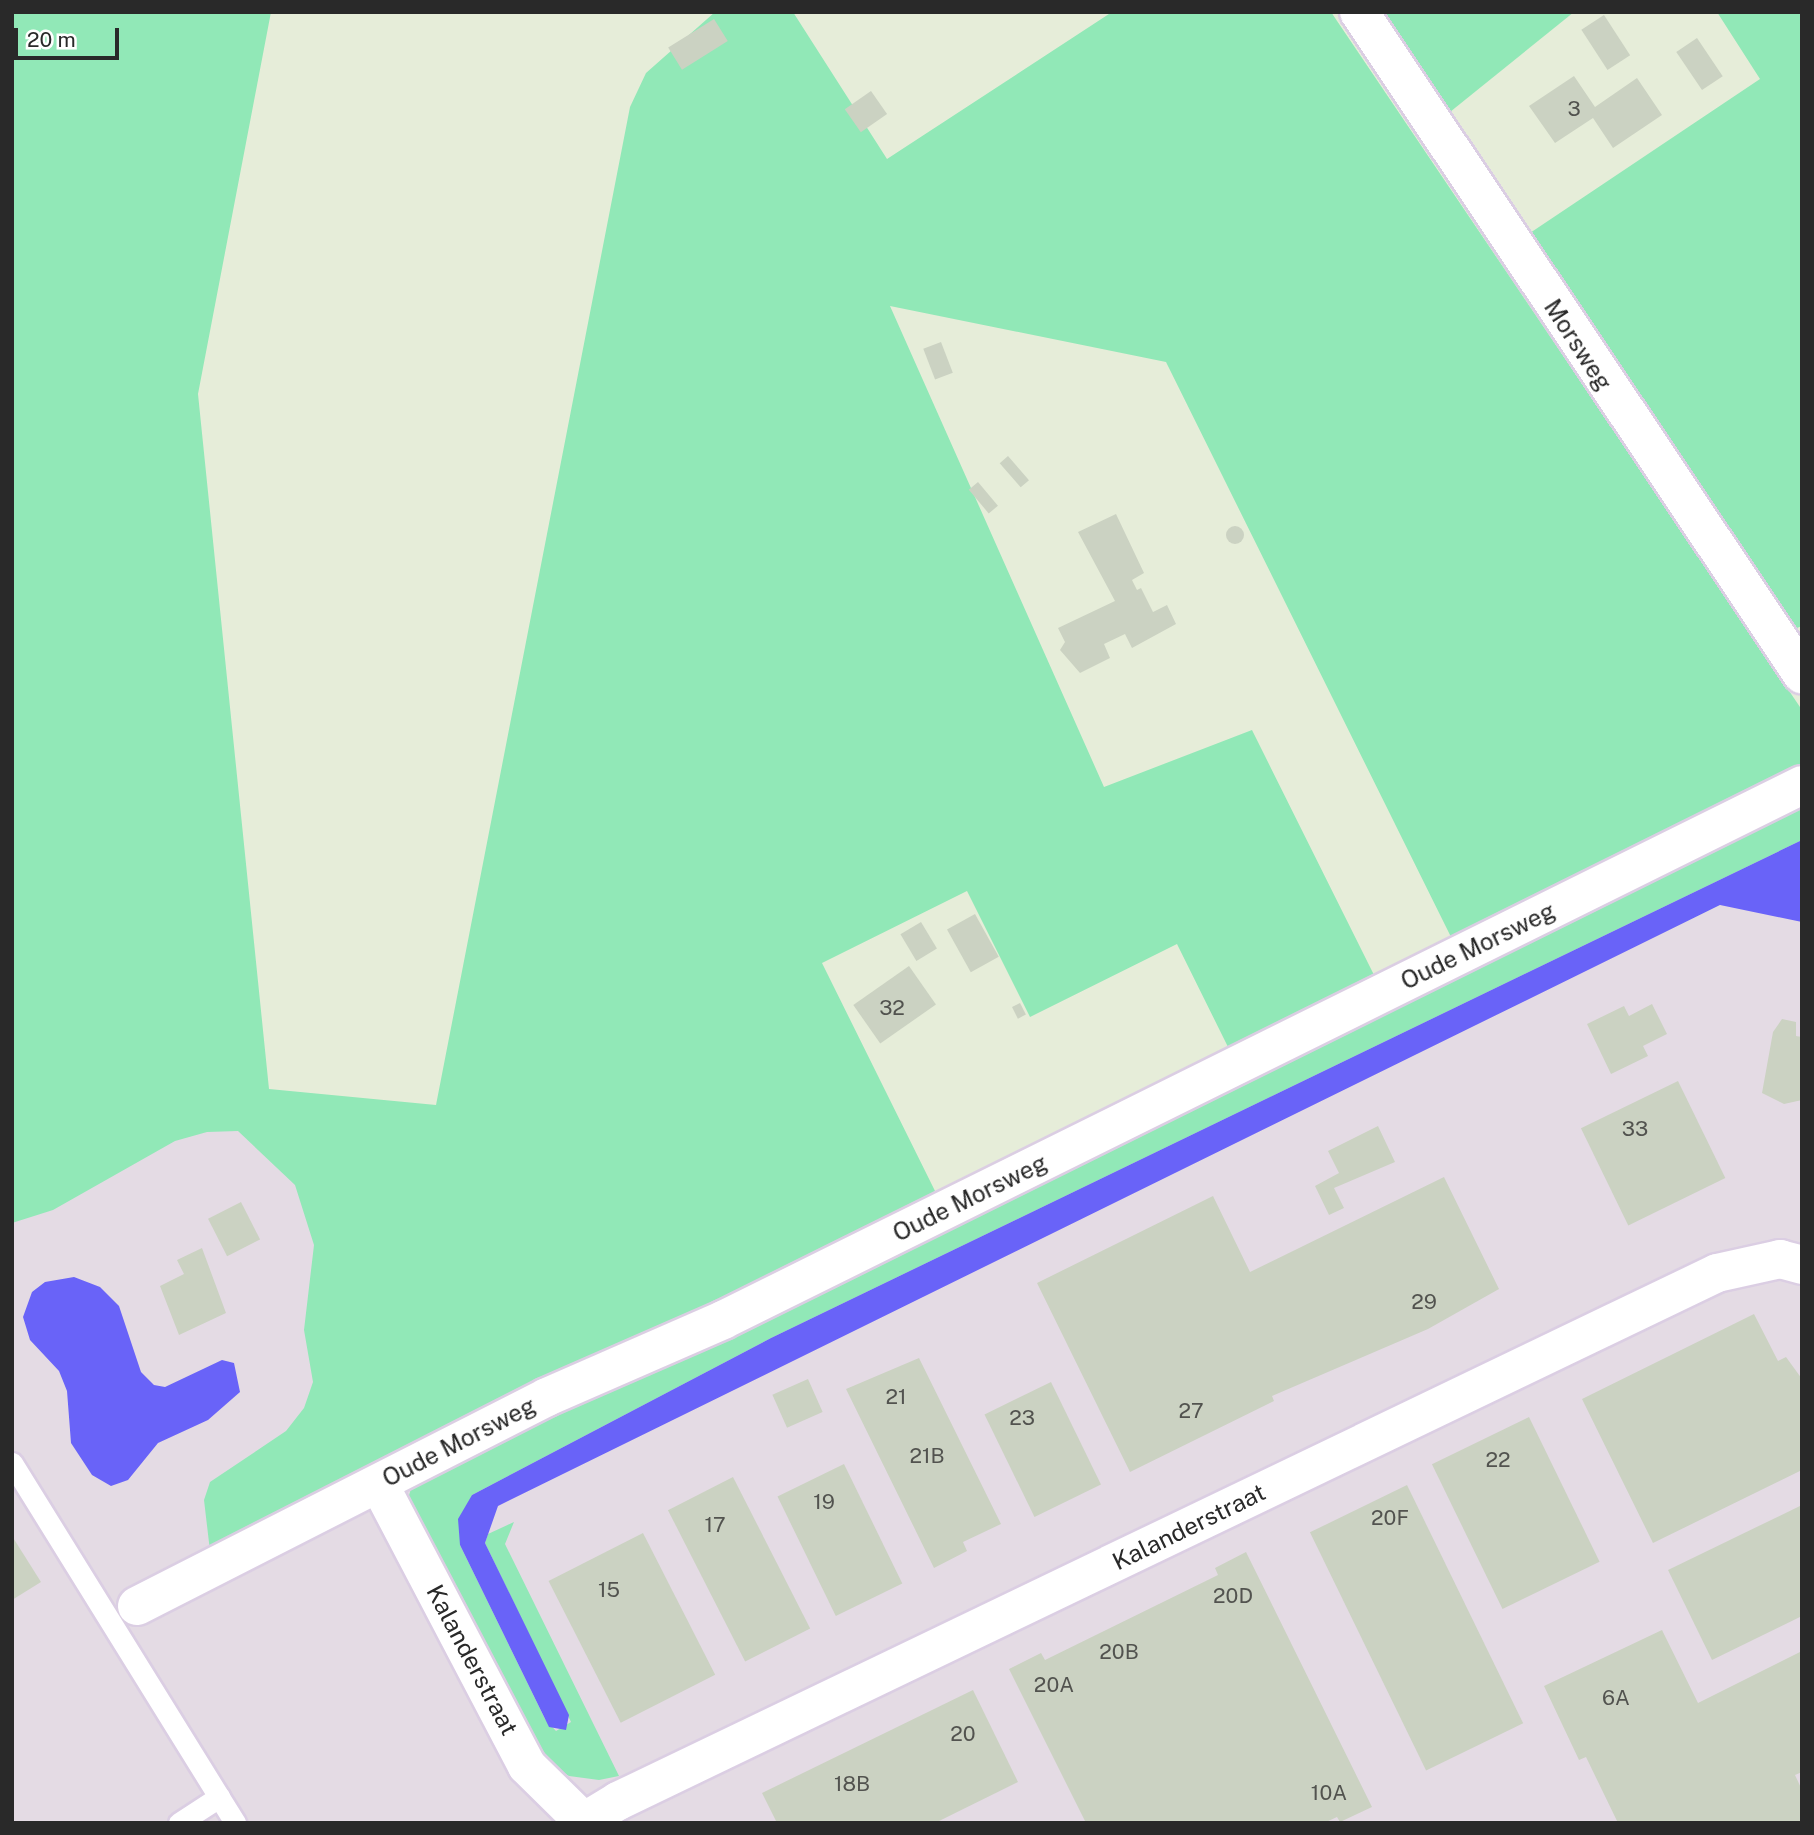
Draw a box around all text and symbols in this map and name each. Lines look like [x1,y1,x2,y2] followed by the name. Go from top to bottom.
[18,14,122,58] scale bar
[27,27,76,52] text: 20 m
[1567,96,1581,122] house number: 3
[1538,294,1618,396] street label: Morsweg
[1396,896,1560,996] street label: Oude Morsweg
[879,995,905,1021] house number: 32
[1622,1116,1648,1142] house number: 33
[888,1148,1052,1248] street label: Oude Morsweg
[1411,1289,1437,1315] house number: 29
[885,1384,907,1410] house number: 21
[377,1391,541,1493] street label: Oude Morsweg
[1178,1398,1204,1424] house number: 27
[1009,1405,1035,1431] house number: 23
[909,1443,945,1469] house number: 21B
[1485,1447,1511,1473] house number: 22
[1108,1478,1270,1576] street label: Kalanderstraat
[813,1489,835,1515] house number: 19
[1371,1505,1409,1531] house number: 20F
[704,1512,726,1538] house number: 17
[598,1577,620,1603] house number: 15
[420,1580,524,1740] street label: Kalanderstraat
[1213,1583,1253,1609] house number: 20D
[1099,1639,1139,1665] house number: 20B
[1034,1672,1074,1698] house number: 20A
[1602,1685,1630,1711] house number: 6A
[950,1721,976,1747] house number: 20
[834,1771,870,1797] house number: 18B
[1311,1780,1347,1806] house number: 10A

